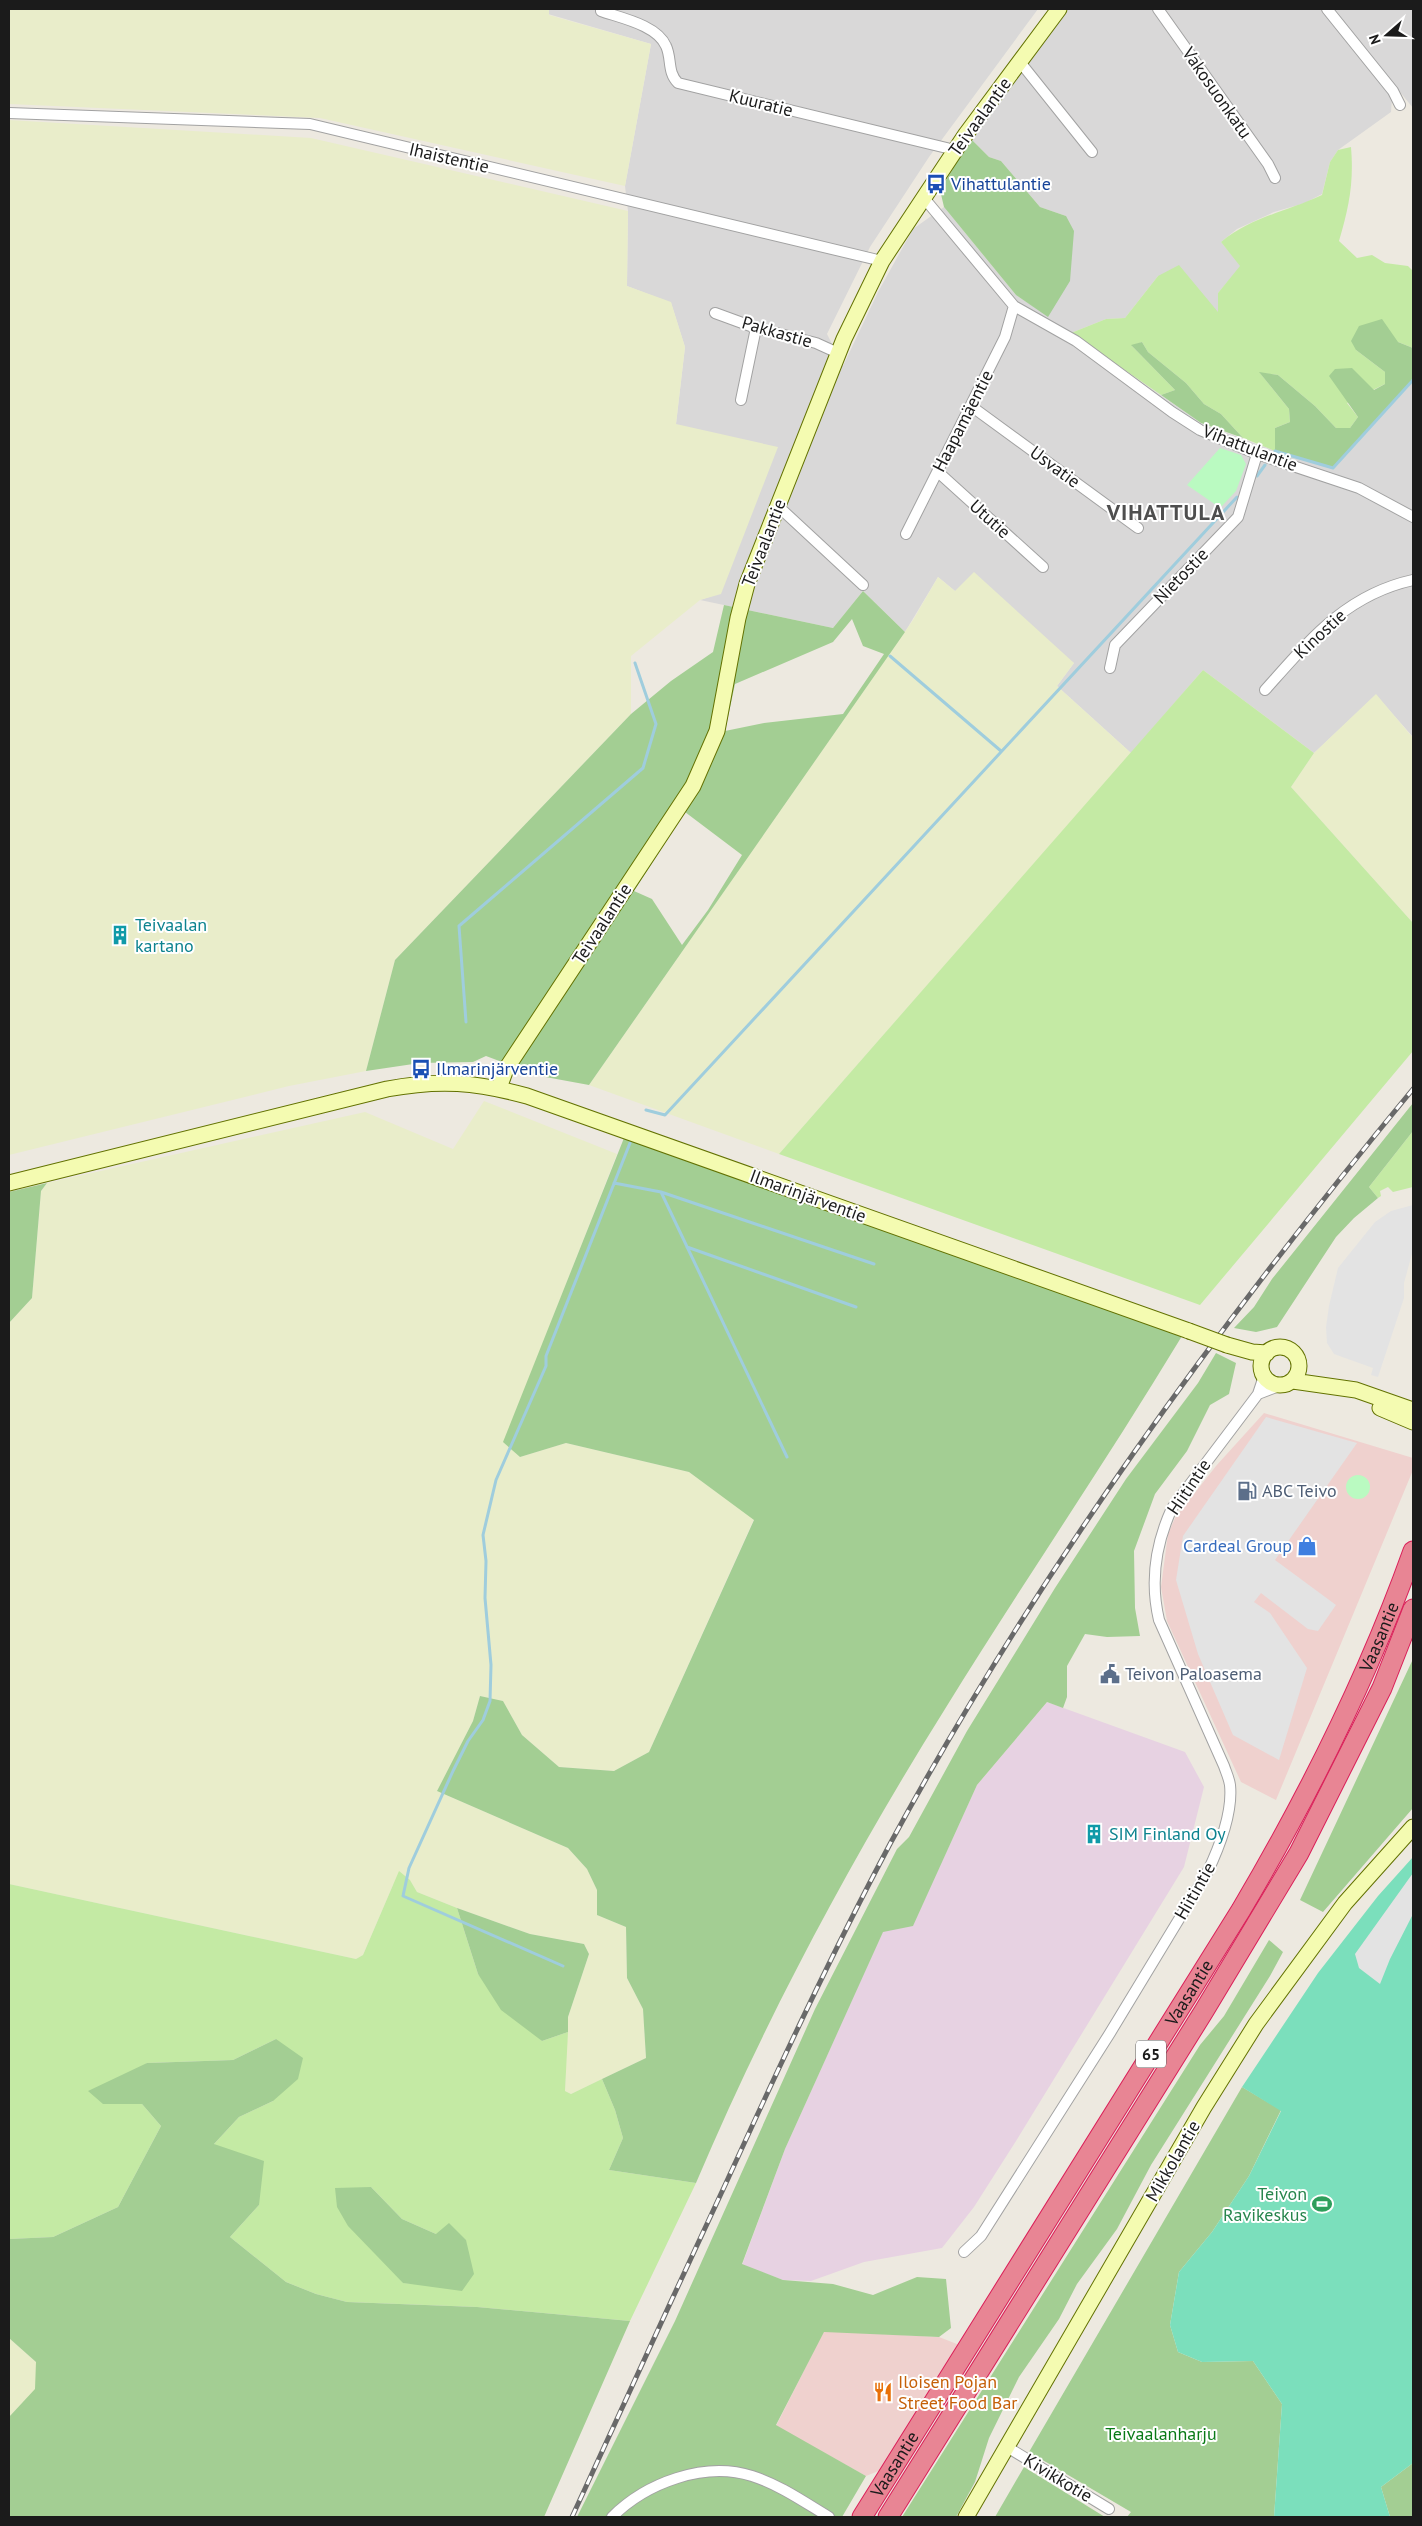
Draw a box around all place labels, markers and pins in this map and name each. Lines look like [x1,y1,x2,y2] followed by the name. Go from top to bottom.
[950,172,1051,195] place label: Vihattulantie
[925,173,947,195] bus stop icon: Vihattulantie
[135,913,207,957] place label: Teivaalan kartano
[109,924,131,946] building icon: Teivaalan kartano
[436,1057,558,1080] place label: Ilmarinjärventie
[410,1058,432,1080] bus stop icon: Ilmarinjärventie
[1262,1479,1337,1502] place label: ABC Teivo
[1236,1480,1258,1502] fuel station icon: ABC Teivo
[1183,1534,1292,1557] place label: Cardeal Group
[1296,1535,1318,1557] shop icon: Cardeal Group
[1125,1662,1262,1685] place label: Teivon Paloasema
[1099,1663,1121,1685] public building icon: Teivon Paloasema
[1109,1822,1226,1845] place label: SIM Finland Oy
[1083,1823,1105,1845] building icon: SIM Finland Oy
[1223,2182,1307,2226] place label: Teivon Ravikeskus
[1311,2193,1333,2215] sports icon: Teivon Ravikeskus
[898,2370,1017,2414] place label: Iloisen Pojan Street Food Bar
[872,2381,894,2403] restaurant icon: Iloisen Pojan Street Food Bar

